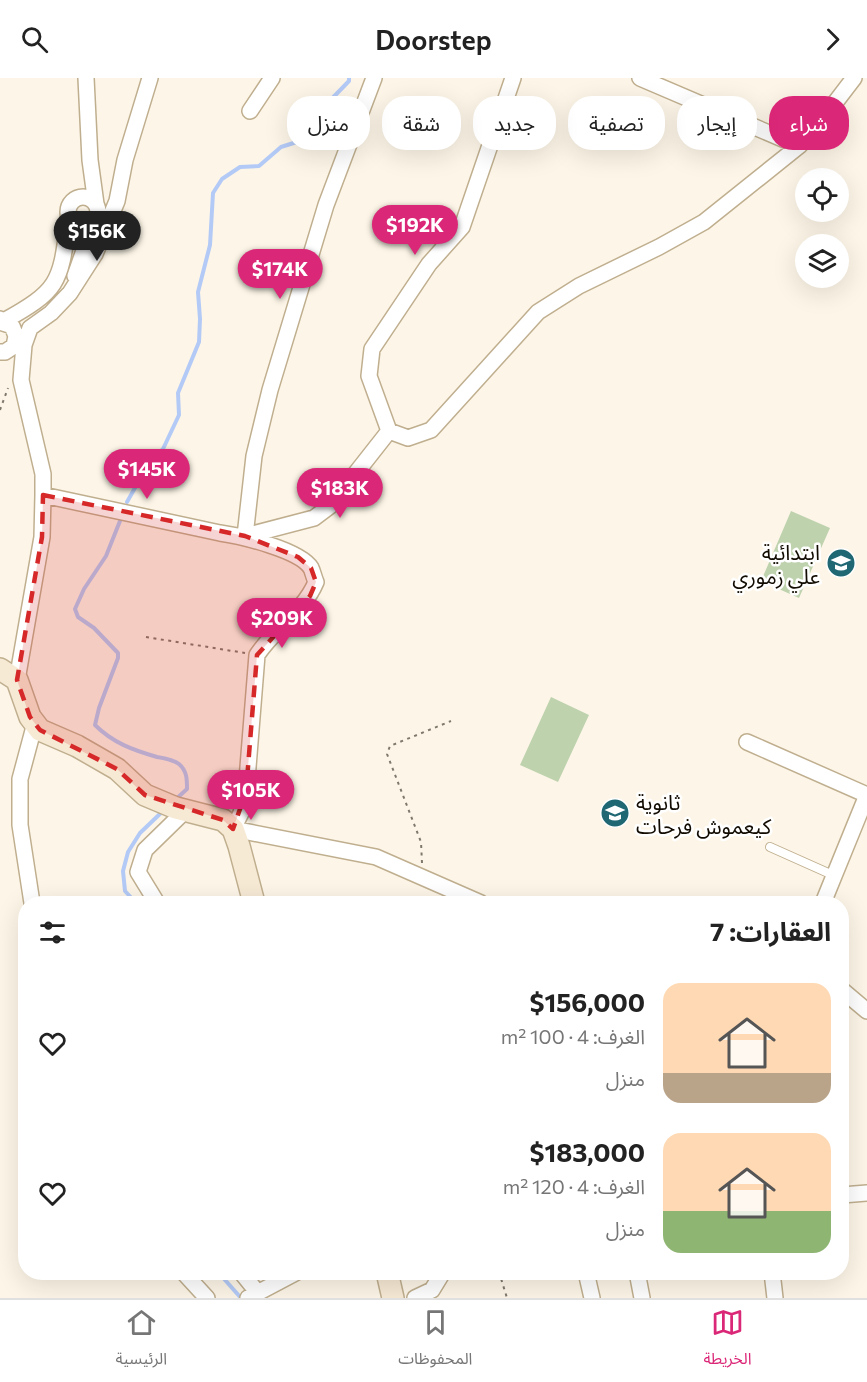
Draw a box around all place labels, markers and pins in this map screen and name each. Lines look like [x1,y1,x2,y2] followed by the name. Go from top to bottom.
[373,205,457,256] pin: $192K
[55,211,139,262] pin: $156K
[238,249,322,300] pin: $174K
[105,449,189,500] pin: $145K
[298,468,382,519] pin: $183K
[732,539,820,592] place label: ابتدائية علي زموري
[825,547,857,579] school or university icon: ابتدائية علي زموري
[240,598,324,649] pin: $209K
[209,770,293,821] pin: $105K
[636,789,771,839] place label: ثانوية كيعموش فرحات
[599,797,631,829] school or university icon: ثانوية كيعموش فرحات

